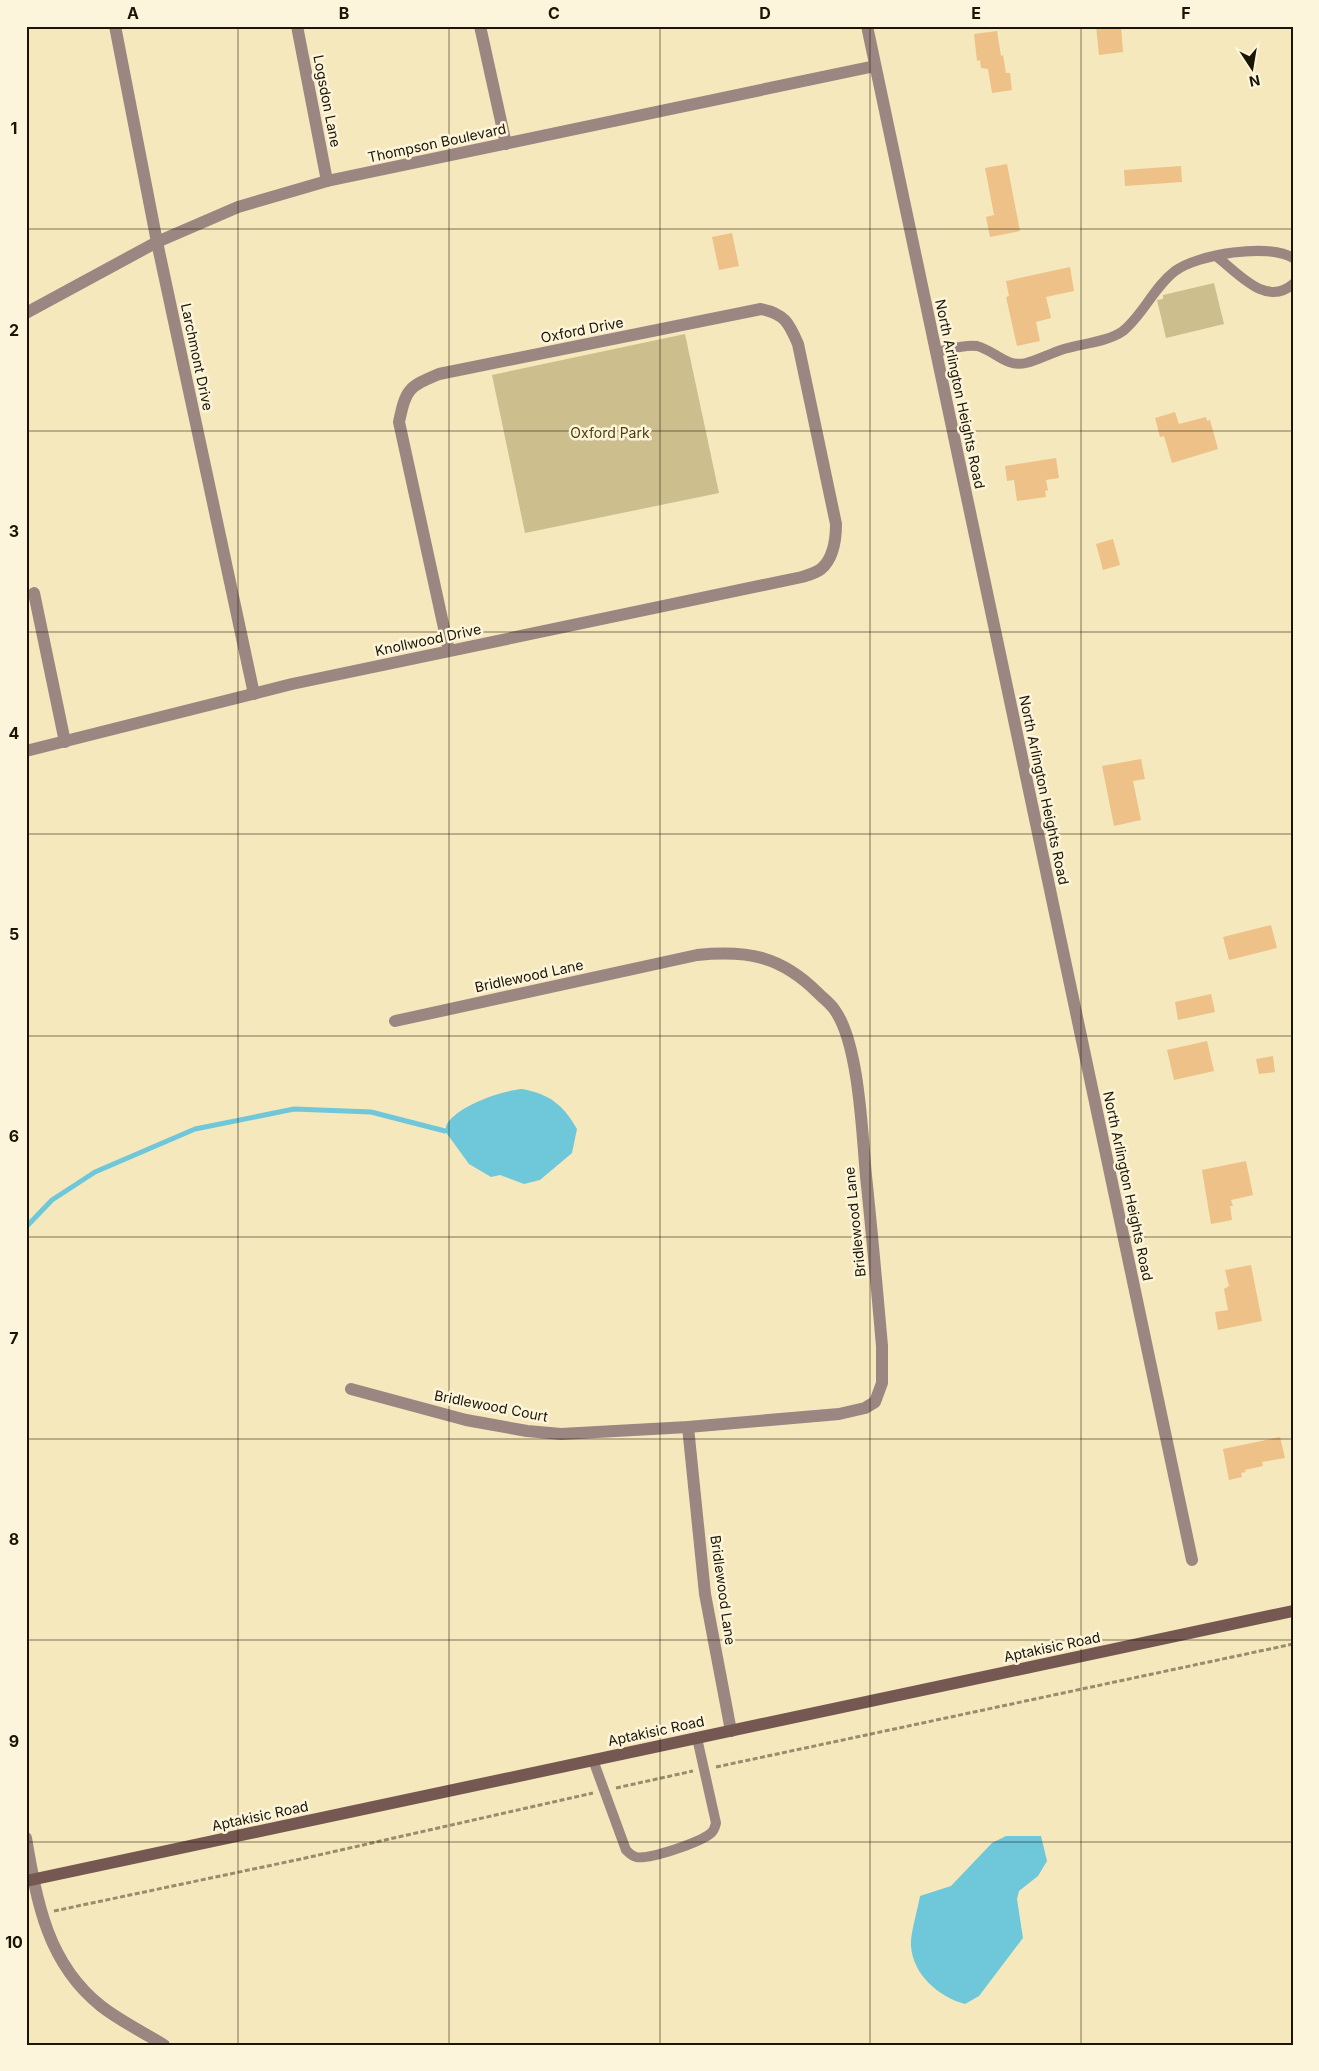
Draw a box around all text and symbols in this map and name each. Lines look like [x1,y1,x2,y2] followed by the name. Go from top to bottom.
[127,3,139,23] text: A
[339,3,349,23] text: B
[548,3,560,23] text: C
[759,3,771,23] text: D
[971,3,981,23] text: E
[1181,3,1191,23] text: F
[1226,42,1276,92] north arrow
[310,53,345,149] street label: Logsdon Lane
[1248,72,1262,91] text: N
[11,118,17,138] text: 1
[366,120,508,165] street label: Thompson Boulevard
[932,298,989,490] street label: North Arlington Heights Road
[178,302,217,412] street label: Larchmont Drive
[539,313,625,346] street label: Oxford Drive
[9,320,19,340] text: 2
[570,424,650,441] park label: Oxford Park
[9,521,19,541] text: 3
[373,620,483,659] street label: Knollwood Drive
[1016,694,1073,886] street label: North Arlington Heights Road
[9,723,20,743] text: 4
[9,924,19,944] text: 5
[473,956,585,995] street label: Bridlewood Lane
[1100,1090,1157,1282] street label: North Arlington Heights Road
[9,1126,19,1146] text: 6
[840,1166,869,1278] street label: Bridlewood Lane
[9,1328,19,1348] text: 7
[433,1386,550,1425] street label: Bridlewood Court
[9,1529,19,1549] text: 8
[707,1534,740,1646] street label: Bridlewood Lane
[1002,1628,1102,1665] street label: Aptakisic Road
[606,1712,706,1749] street label: Aptakisic Road
[9,1731,19,1751] text: 9
[210,1797,310,1834] street label: Aptakisic Road
[5,1932,23,1952] text: 10

